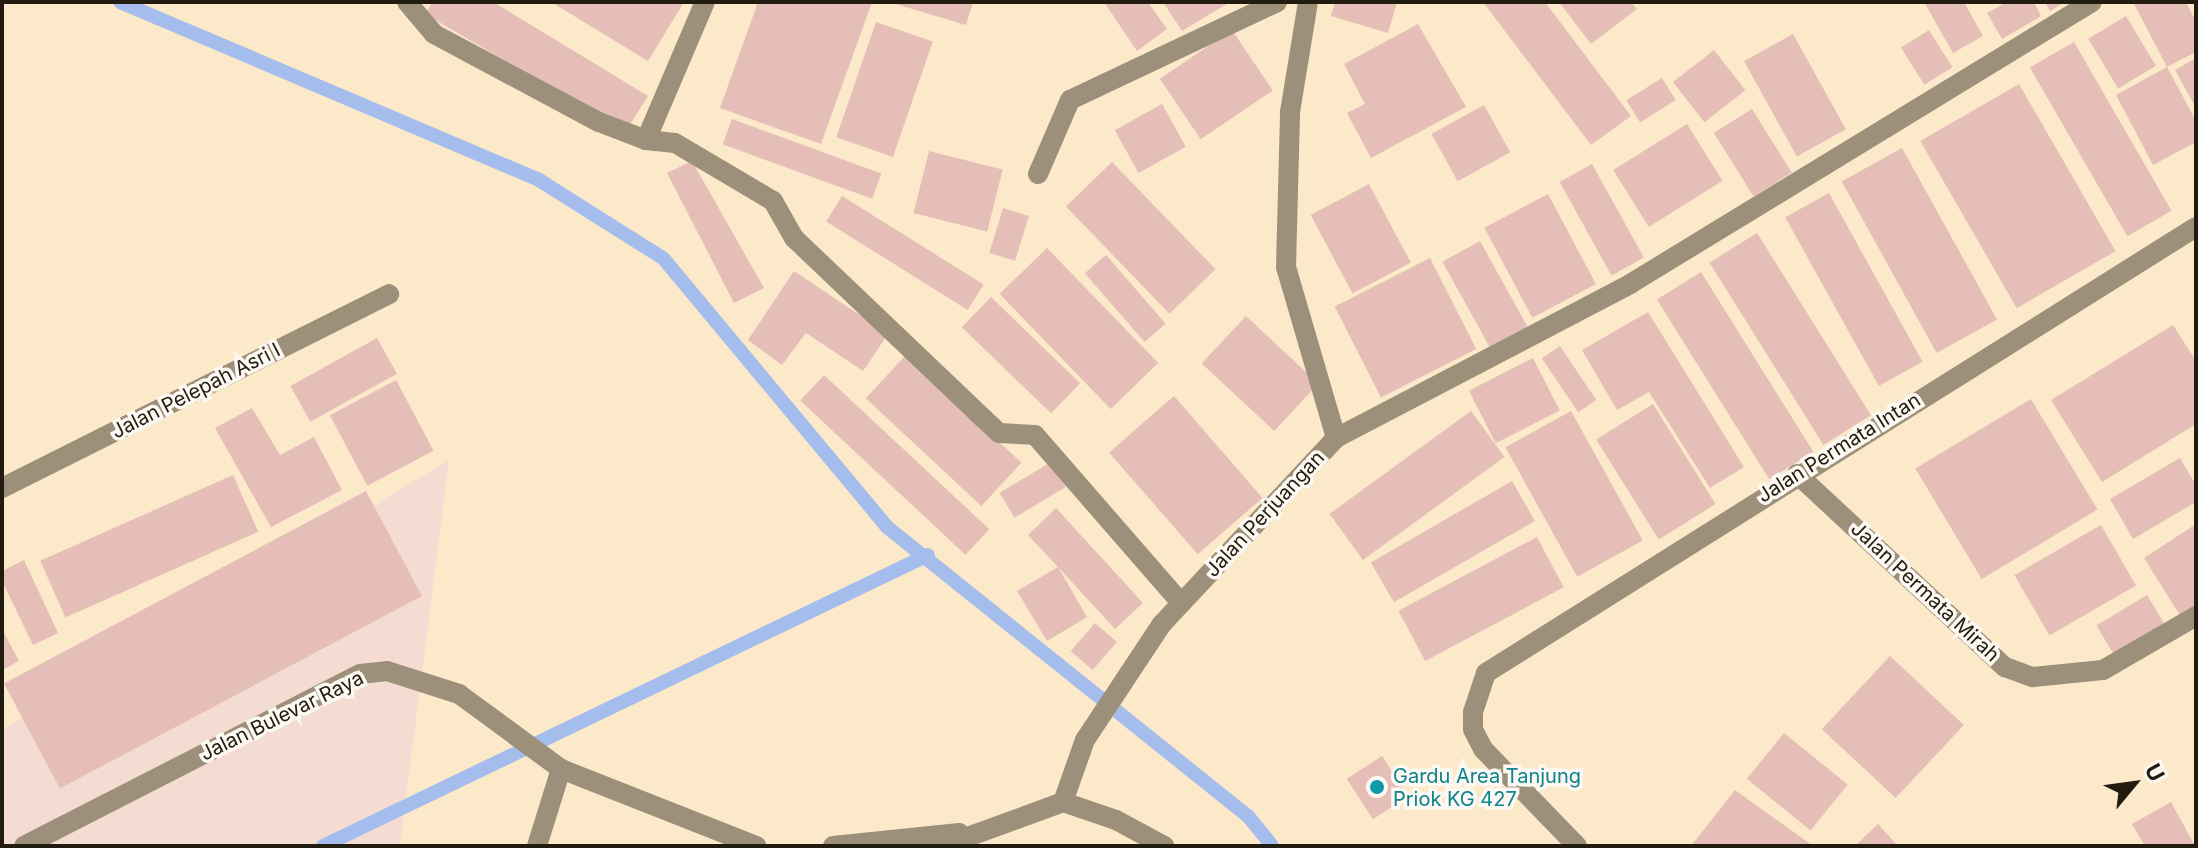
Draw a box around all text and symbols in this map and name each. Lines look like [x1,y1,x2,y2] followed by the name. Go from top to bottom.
[108,338,284,444] street label: Jalan Pelepah Asri I
[1753,388,1925,508] street label: Jalan Permata Intan
[1201,446,1329,582] street label: Jalan Perjuangan
[1846,517,2004,667] street label: Jalan Permata Mirah
[196,666,368,766] street label: Jalan Bulevar Raya
[2094,744,2174,824] north arrow
[2140,759,2170,786] text: U
[1393,764,1581,811] place label: Gardu Area Tanjung Priok KG 427
[1368,778,1386,796] marker: Gardu Area Tanjung Priok KG 427

